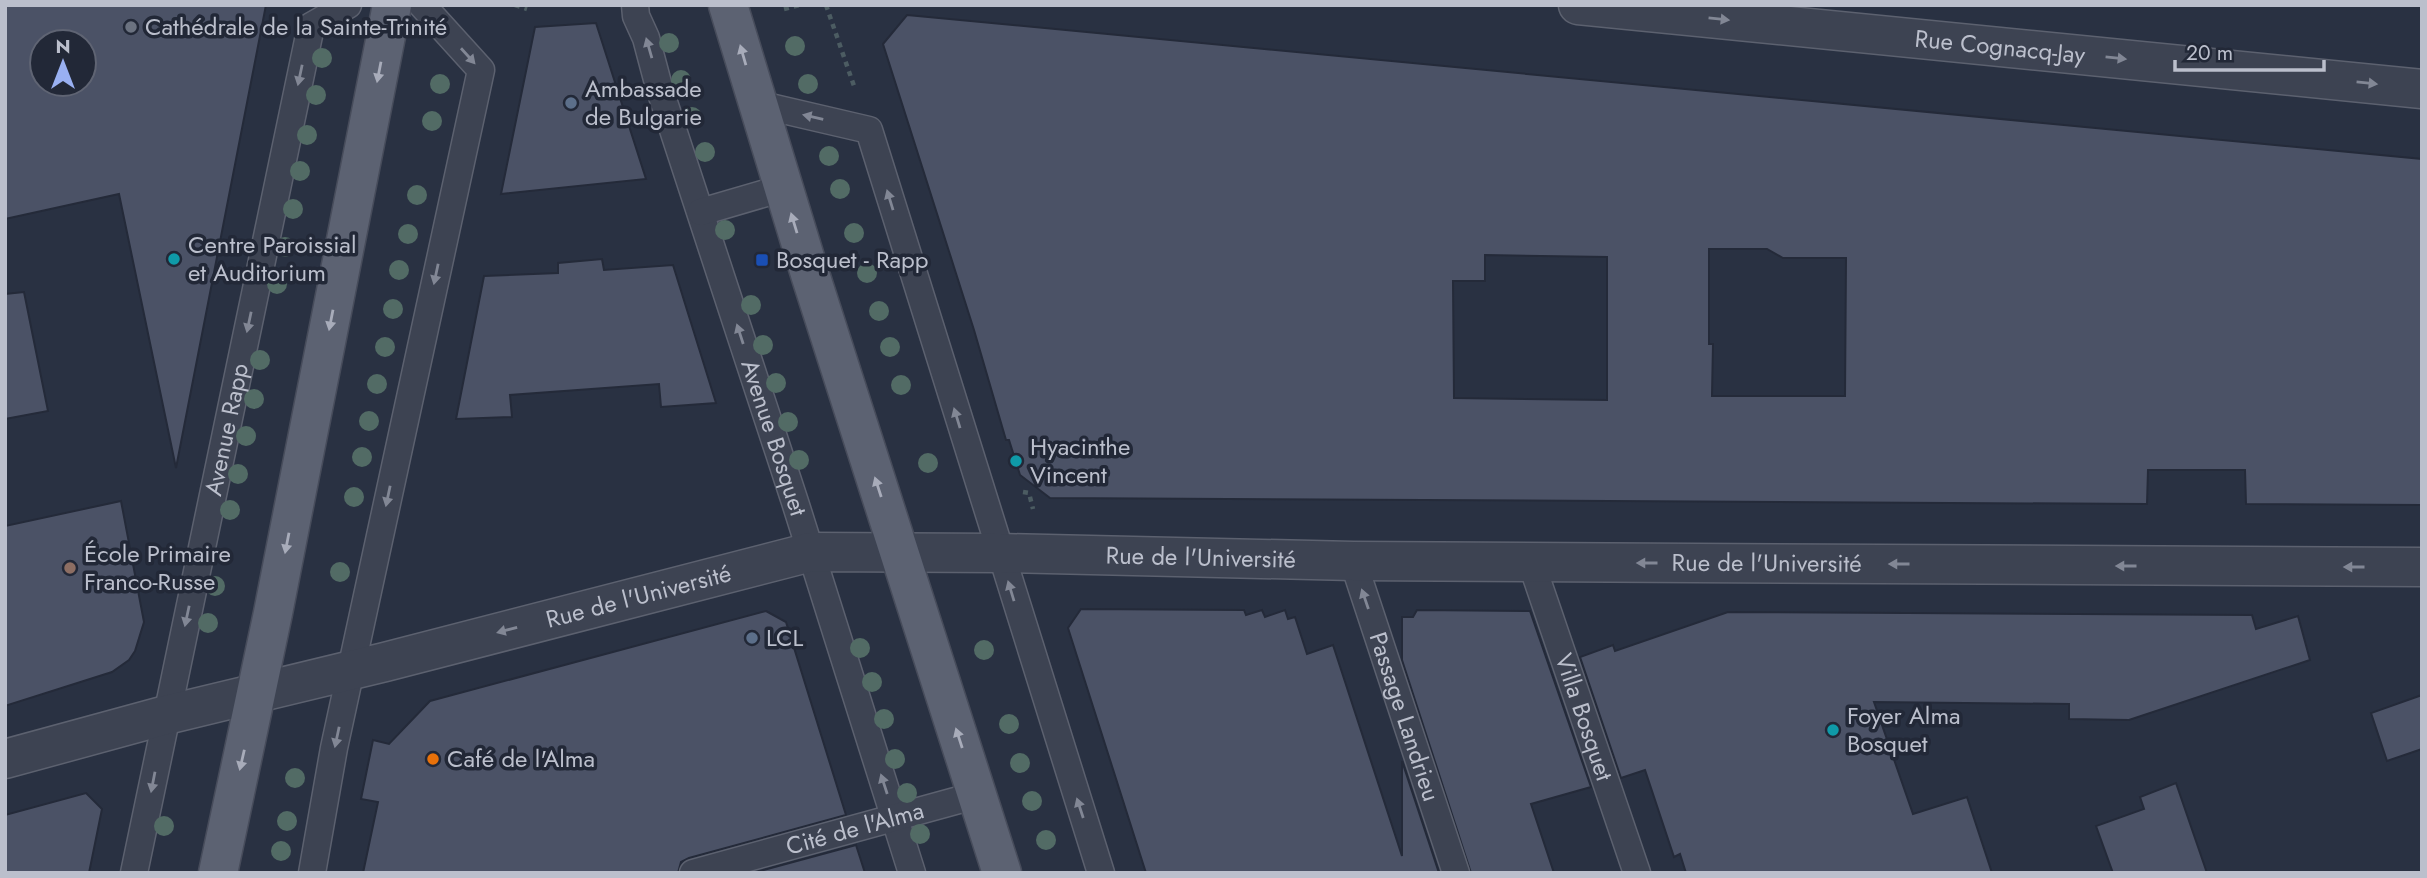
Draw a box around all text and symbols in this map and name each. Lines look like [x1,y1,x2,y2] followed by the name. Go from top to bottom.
[145,9,447,44] place label: Cathédrale de la Sainte-Trinité
[1708,14,1730,25] one-way arrow
[123,19,139,35] marker: Cathédrale de la Sainte-Trinité
[1913,21,2087,72] street label: Rue Cognacq-Jay
[28,28,98,98] north arrow
[2175,28,2324,72] scale bar
[55,33,71,60] text: N
[643,37,653,58] one-way arrow
[2186,38,2233,68] text: 20 m
[737,44,747,65] one-way arrow
[460,47,476,65] one-way arrow
[2105,53,2127,64] one-way arrow
[373,61,384,83] one-way arrow
[295,64,306,86] one-way arrow
[585,71,702,134] place label: Ambassade de Bulgarie
[2356,78,2378,89] one-way arrow
[563,95,579,111] marker: Ambassade de Bulgarie
[802,111,824,122] one-way arrow
[885,189,895,210] one-way arrow
[788,213,798,234] one-way arrow
[188,227,356,290] place label: Centre Paroissial et Auditorium
[776,242,928,277] place label: Bosquet - Rapp
[166,251,182,267] marker: Centre Paroissial et Auditorium
[754,252,770,268] marker: Bosquet - Rapp
[431,263,442,285] one-way arrow
[325,309,336,331] one-way arrow
[243,311,254,333] one-way arrow
[734,324,745,345] one-way arrow
[732,355,816,520] street label: Avenue Bosquet
[195,360,257,499] street label: Avenue Rapp
[952,407,962,428] one-way arrow
[1030,429,1130,492] place label: Hyacinthe Vincent
[1008,453,1024,469] marker: Hyacinthe Vincent
[872,476,883,497] one-way arrow
[383,485,394,507] one-way arrow
[281,532,292,554] one-way arrow
[84,536,231,599] place label: École Primaire Franco-Russe
[1105,537,1296,577] street label: Rue de l'Université
[1672,545,1862,581] street label: Rue de l'Université
[542,555,735,637] street label: Rue de l'Université
[1635,557,1657,569] one-way arrow
[1887,558,1909,570] one-way arrow
[62,560,78,576] marker: École Primaire Franco-Russe
[2115,560,2137,572] one-way arrow
[2342,561,2364,573] one-way arrow
[1006,580,1016,601] one-way arrow
[1359,588,1370,609] one-way arrow
[182,605,193,627] one-way arrow
[766,620,804,655] place label: LCL
[496,625,518,636] one-way arrow
[1361,627,1449,806] street label: Passage Landrieu
[744,630,760,646] marker: LCL
[1546,649,1622,786] street label: Villa Bosquet
[1847,698,1961,761] place label: Foyer Alma Bosquet
[1825,722,1841,738] marker: Foyer Alma Bosquet
[331,726,342,748] one-way arrow
[953,727,963,748] one-way arrow
[447,741,595,776] place label: Café de l'Alma
[236,749,247,771] one-way arrow
[425,751,441,767] marker: Café de l'Alma
[147,771,158,793] one-way arrow
[879,774,889,795] one-way arrow
[782,792,928,864] street label: Cité de l'Alma
[1074,797,1085,818] one-way arrow

